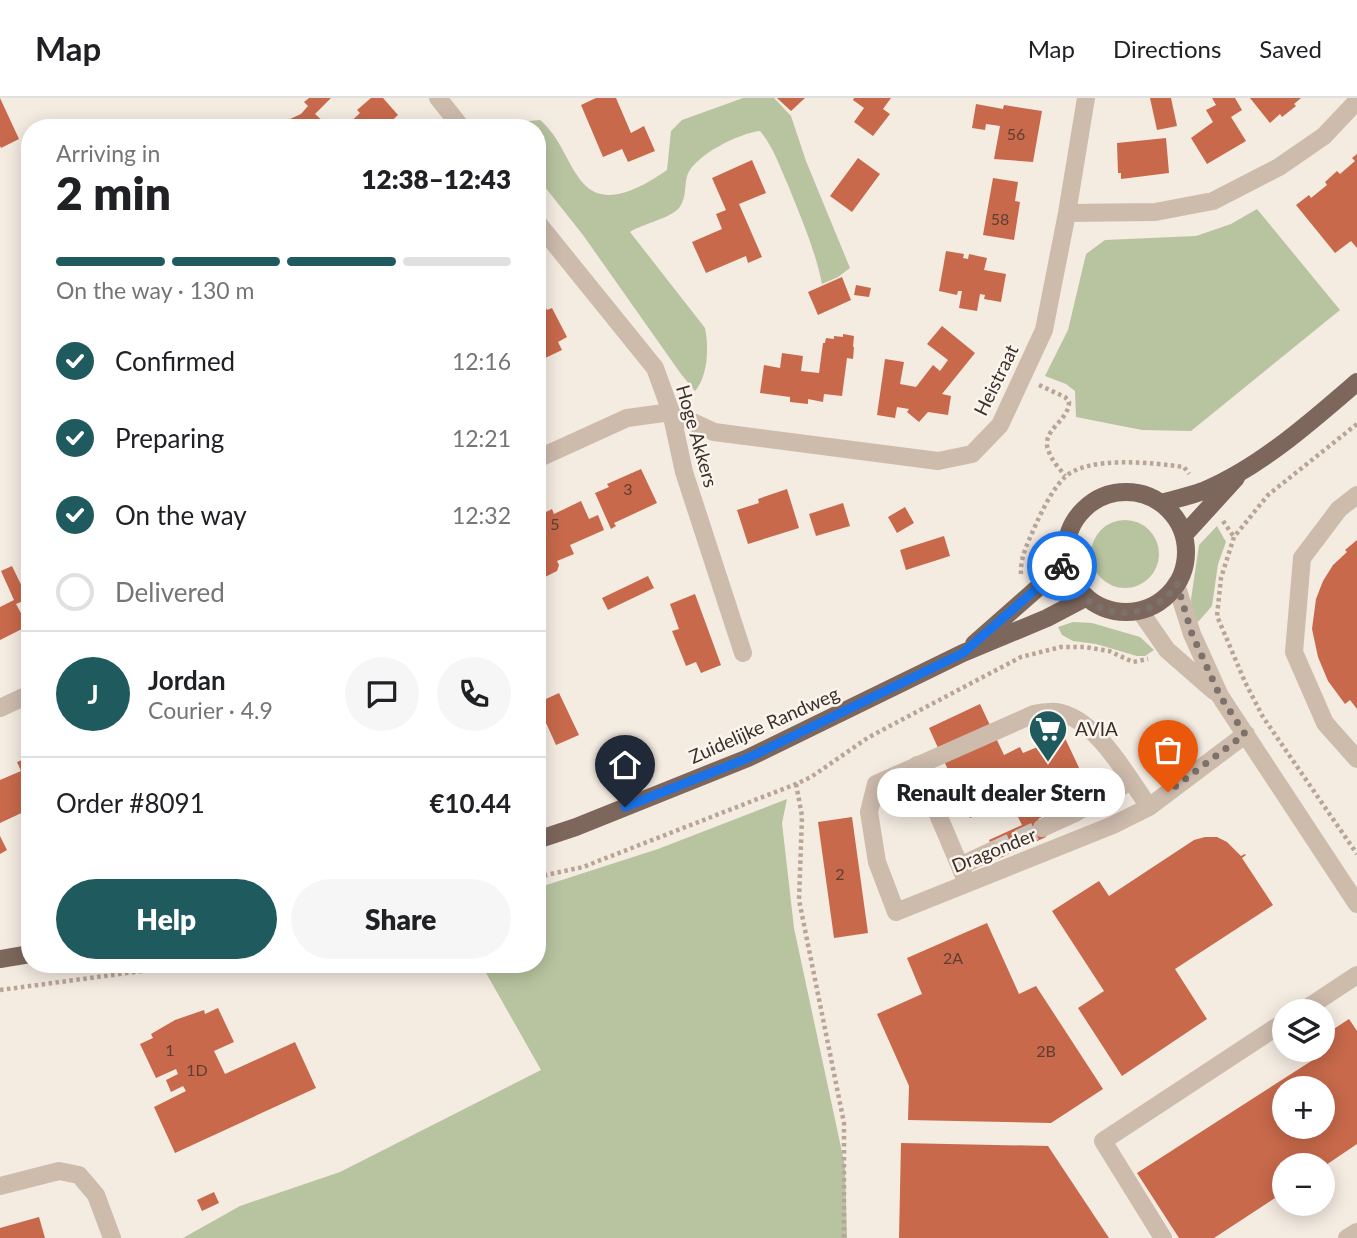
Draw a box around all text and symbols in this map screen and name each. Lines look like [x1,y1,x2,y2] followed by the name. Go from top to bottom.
[35,28,101,68] text: Map
[1028,34,1075,63] text: Map
[1113,34,1221,63] text: Directions
[1259,34,1322,63] text: Saved
[1007,124,1025,143] house number: 56
[56,139,160,167] text: Arriving in
[361,163,511,195] text: 12:38–12:43
[56,165,171,220] text: 2 min
[991,209,1009,228] house number: 58
[56,276,255,304] text: On the way · 130 m
[969,340,1023,419] street label: Heistraat
[56,342,94,380] icon: check
[115,345,235,377] text: Confirmed
[452,347,511,375] text: 12:16
[672,382,723,490] street label: Hoge Akkers
[56,419,94,457] icon: check
[115,422,224,454] text: Preparing
[452,424,511,452] text: 12:21
[623,479,633,498] house number: 3
[56,496,94,534] icon: check
[115,499,247,531] text: On the way
[452,501,511,529] text: 12:32
[550,514,560,533] house number: 5
[1027,531,1097,601] courier
[1043,547,1081,585] icon: bike
[115,576,225,608] text: Delivered
[345,657,419,731] button: chat
[437,657,511,731] button: phone
[148,664,226,696] text: Jordan
[87,678,99,710] text: J
[685,681,842,768] street label: Zuidelijke Randweg
[148,696,273,724] text: Courier · 4.9
[1027,708,1069,763] supermarket icon: AVIA
[1075,717,1118,740] place label: AVIA
[1138,720,1198,792] pin
[1149,731,1187,769] icon: bag
[595,735,655,807] pin
[606,746,644,784] icon: home
[878,768,1126,816] callout: Renault dealer Stern
[896,778,1106,806] text: Renault dealer Stern
[56,787,205,819] text: Order #8091
[429,787,511,819] text: €10.44
[948,822,1040,877] street label: Dragonder
[835,864,845,883] house number: 2
[56,879,277,959] button: Help
[291,879,511,959] button: Share
[943,948,963,967] house number: 2A
[1272,999,1335,1216] map controls
[1272,999,1335,1062] button: layers
[165,1040,175,1059] house number: 1
[1036,1041,1056,1060] house number: 2B
[186,1060,208,1079] house number: 1D
[1272,1076,1335,1139] button: +
[1272,1153,1335,1216] button: −

